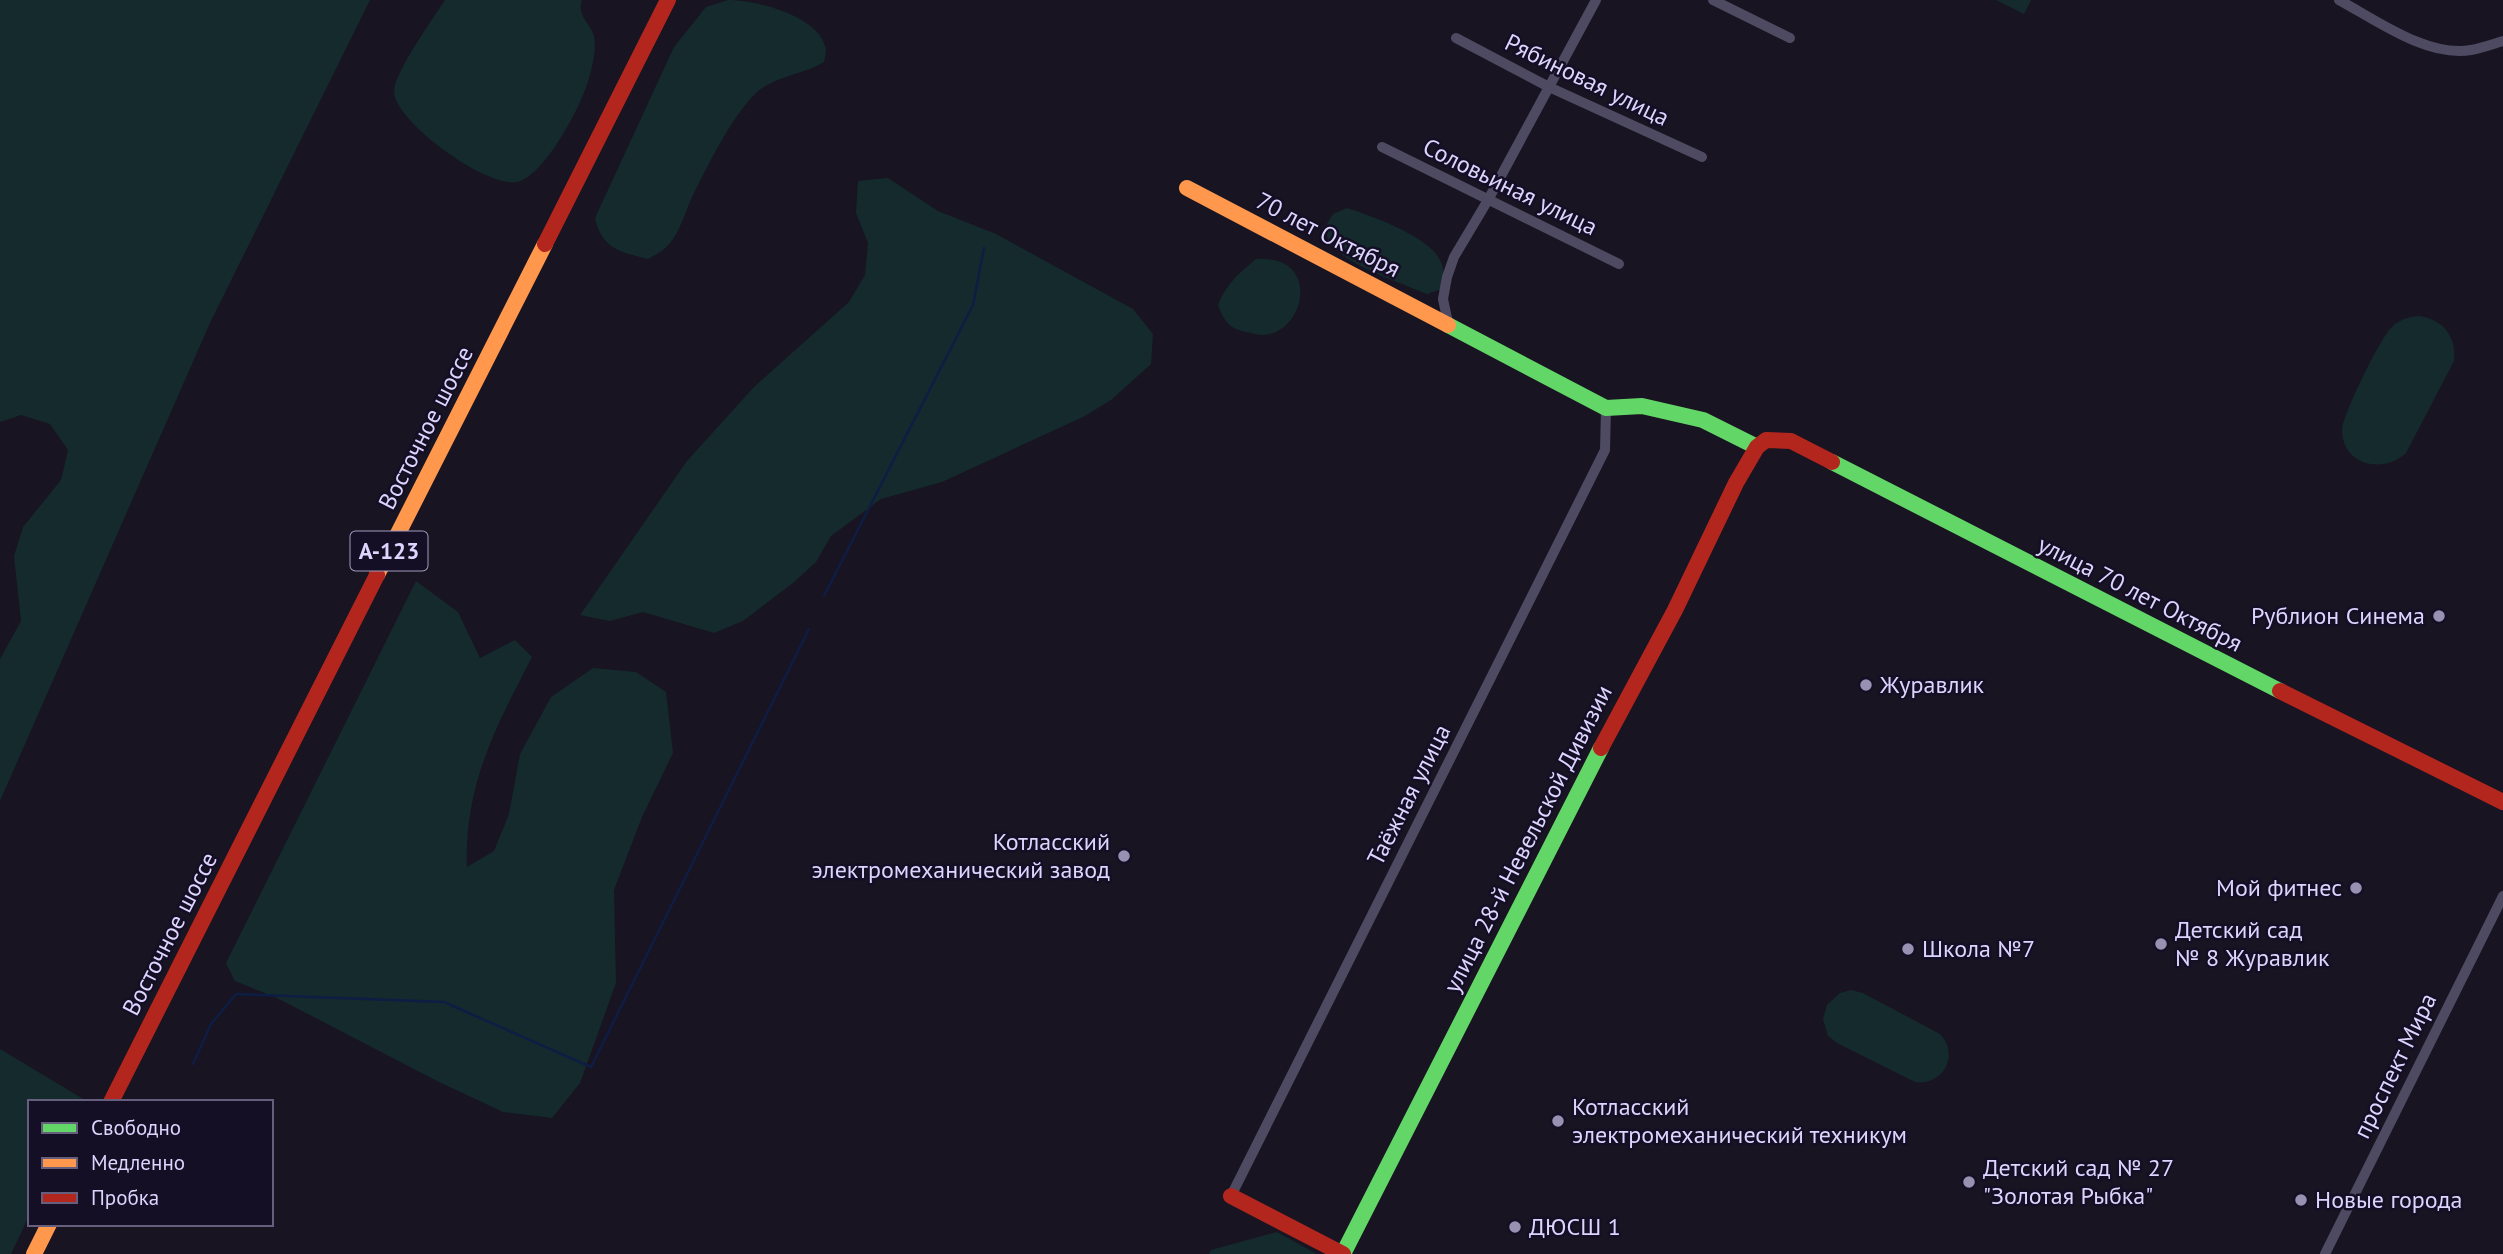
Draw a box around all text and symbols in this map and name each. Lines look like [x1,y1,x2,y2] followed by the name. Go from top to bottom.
[1500,26,1674,133] street label: Рябиновая улица
[1418,131,1603,242] street label: Соловьиная улица
[1251,185,1406,284] street label: 70 лет Октября
[371,341,480,514] street label: Восточное шоссе
[2033,529,2248,659] street label: улица 70 лет Октября
[350,531,428,570] road number: А-123
[2251,600,2425,631] place label: Рублион Синема
[2431,608,2447,624] marker: Рублион Синема
[1879,669,1985,700] place label: Журавлик
[1858,677,1874,693] marker: Журавлик
[1436,680,1619,998] street label: улица 28-й Невельской Дивизии
[1360,719,1457,871] street label: Таёжная улица
[812,826,1110,885] place label: Котласский электромеханический завод
[115,847,224,1020] street label: Восточное шоссе
[1116,848,1132,864] marker: Котласский электромеханический завод
[2216,872,2342,903] place label: Мой фитнес
[2348,880,2364,896] marker: Мой фитнес
[2175,914,2330,973] place label: Детский сад № 8 Журавлик
[1922,933,2035,964] place label: Школа №7
[2153,936,2169,952] marker: Детский сад № 8 Журавлик
[1900,941,1916,957] marker: Школа №7
[2346,988,2443,1144] street label: проспект Мира
[1572,1091,1907,1150] place label: Котласский электромеханический техникум
[28,1100,273,1226] legend
[1550,1113,1566,1129] marker: Котласский электромеханический техникум
[91,1114,181,1141] text: Свободно
[91,1149,185,1176] text: Медленно
[1983,1152,2174,1211] place label: Детский сад № 27 "Золотая Рыбка"
[1961,1174,1977,1190] marker: Детский сад № 27 "Золотая Рыбка"
[91,1184,159,1211] text: Пробка
[2315,1184,2462,1215] place label: Новые города
[2293,1192,2309,1208] marker: Новые города
[1529,1211,1621,1242] place label: ДЮСШ 1
[1507,1219,1523,1235] marker: ДЮСШ 1

